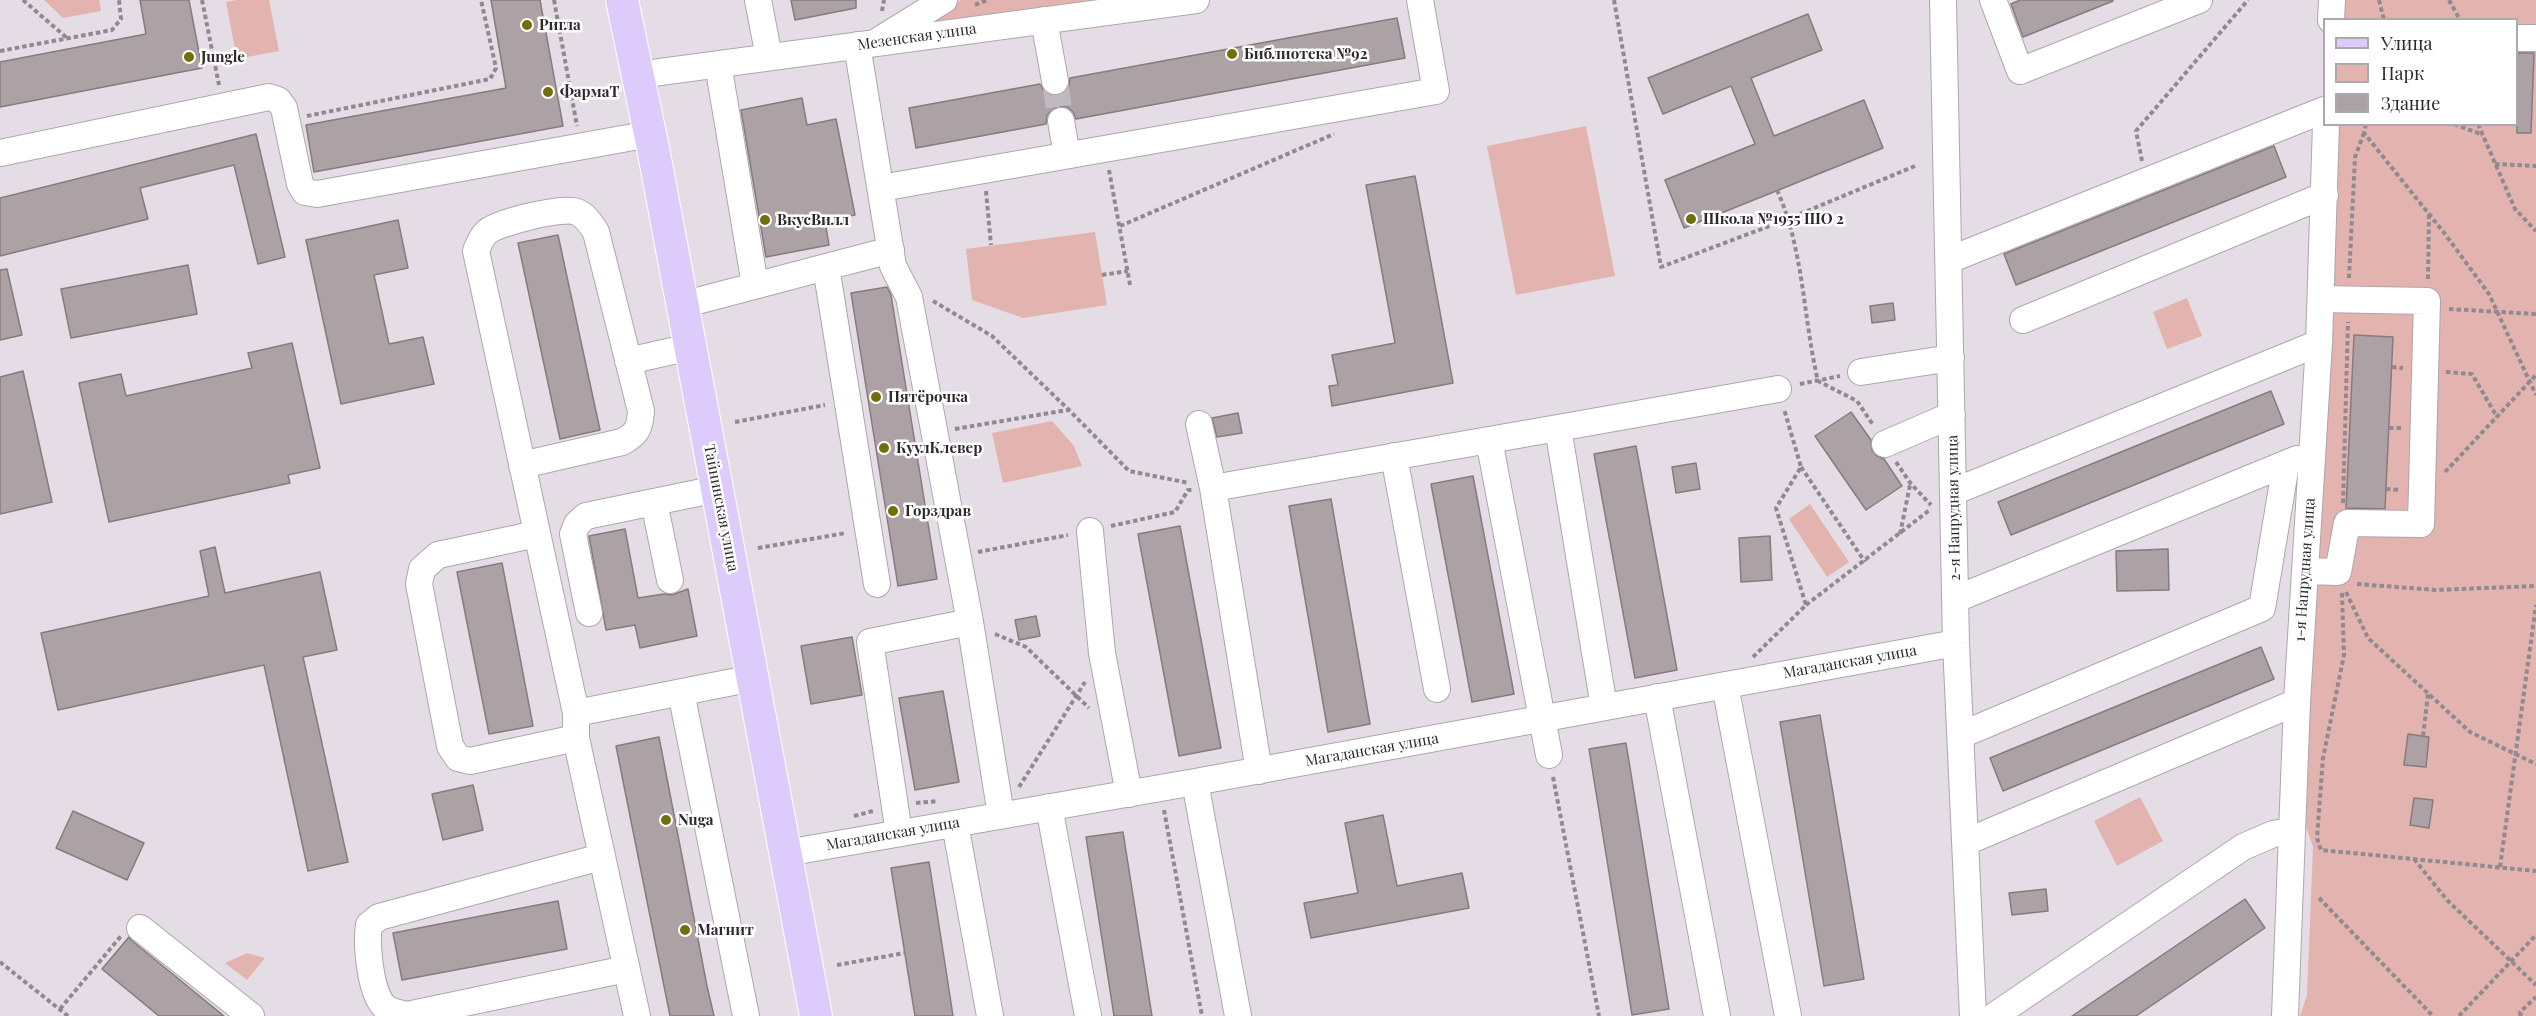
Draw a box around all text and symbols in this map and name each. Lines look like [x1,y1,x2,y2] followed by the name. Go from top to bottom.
[539,16,581,34] place label: Ригла
[520,18,534,32] marker: Ригла
[2323,18,2518,126] legend
[856,20,978,54] street label: Мезенская улица
[2381,31,2432,55] text: Улица
[1244,45,1367,63] place label: Библиотека №92
[1225,47,1239,61] marker: Библиотека №92
[201,48,245,66] place label: Jungle
[182,50,196,64] marker: Jungle
[2381,61,2424,85] text: Парк
[560,83,620,101] place label: ФармаТ
[541,85,555,99] marker: ФармаТ
[2381,91,2440,115] text: Здание
[1703,210,1844,228] place label: Школа №1955 ШО 2
[777,211,849,229] place label: ВкусВилл
[1684,212,1698,226] marker: Школа №1955 ШО 2
[758,213,772,227] marker: ВкусВилл
[888,388,968,406] place label: Пятёрочка
[869,390,883,404] marker: Пятёрочка
[1944,435,1964,581] street label: 2-я Напрудная улица
[896,439,982,457] place label: КуулКлевер
[877,441,891,455] marker: КуулКлевер
[700,443,742,573] street label: Тайнинская улица
[2291,497,2319,643] street label: 1-я Напрудная улица
[905,502,971,520] place label: Горздрав
[886,504,900,518] marker: Горздрав
[1782,641,1918,683] street label: Магаданская улица
[1304,729,1440,771] street label: Магаданская улица
[678,811,714,829] place label: Nuga
[659,813,673,827] marker: Nuga
[825,813,961,855] street label: Магаданская улица
[697,921,754,939] place label: Магнит
[678,923,692,937] marker: Магнит

